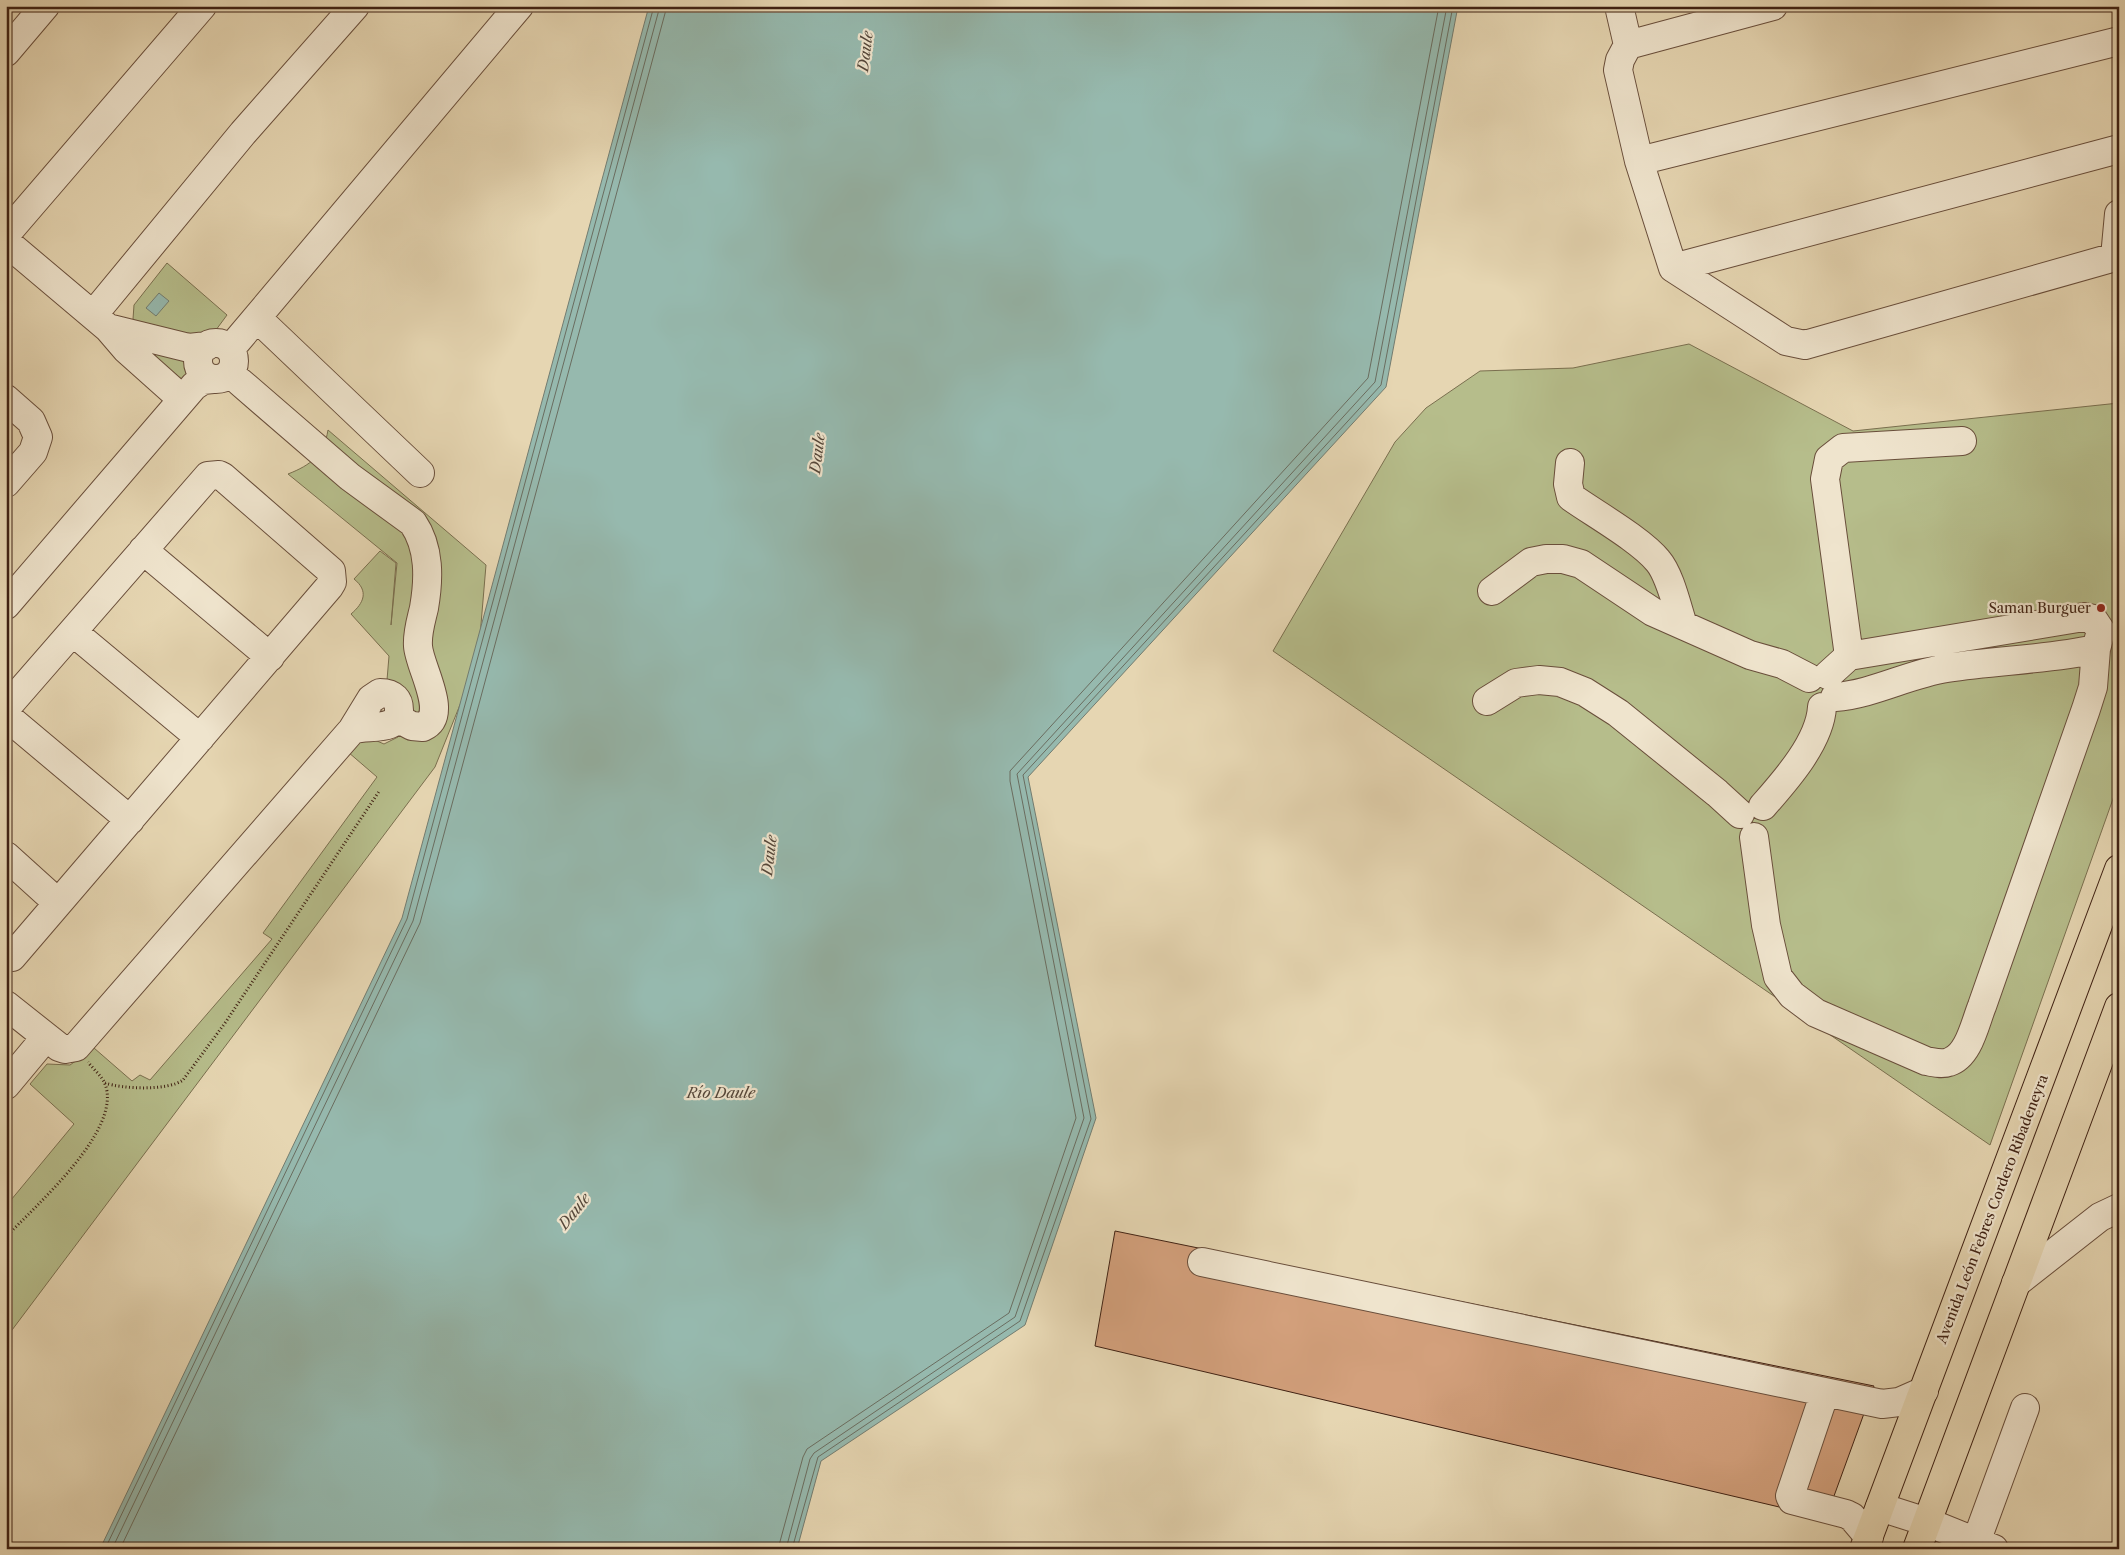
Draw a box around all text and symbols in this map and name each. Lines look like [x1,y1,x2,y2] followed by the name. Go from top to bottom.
[853,29,877,73] water label: Daule
[805,431,829,475] water label: Daule
[1988,599,2091,617] place label: Saman Burguer
[2095,602,2107,614] marker: Saman Burguer
[757,833,781,877] water label: Daule
[1932,1071,2052,1347] street label: Avenida León Febres Cordero Ribadeneyra
[686,1083,756,1102] water label: Río Daule
[553,1189,595,1234] water label: Daule

